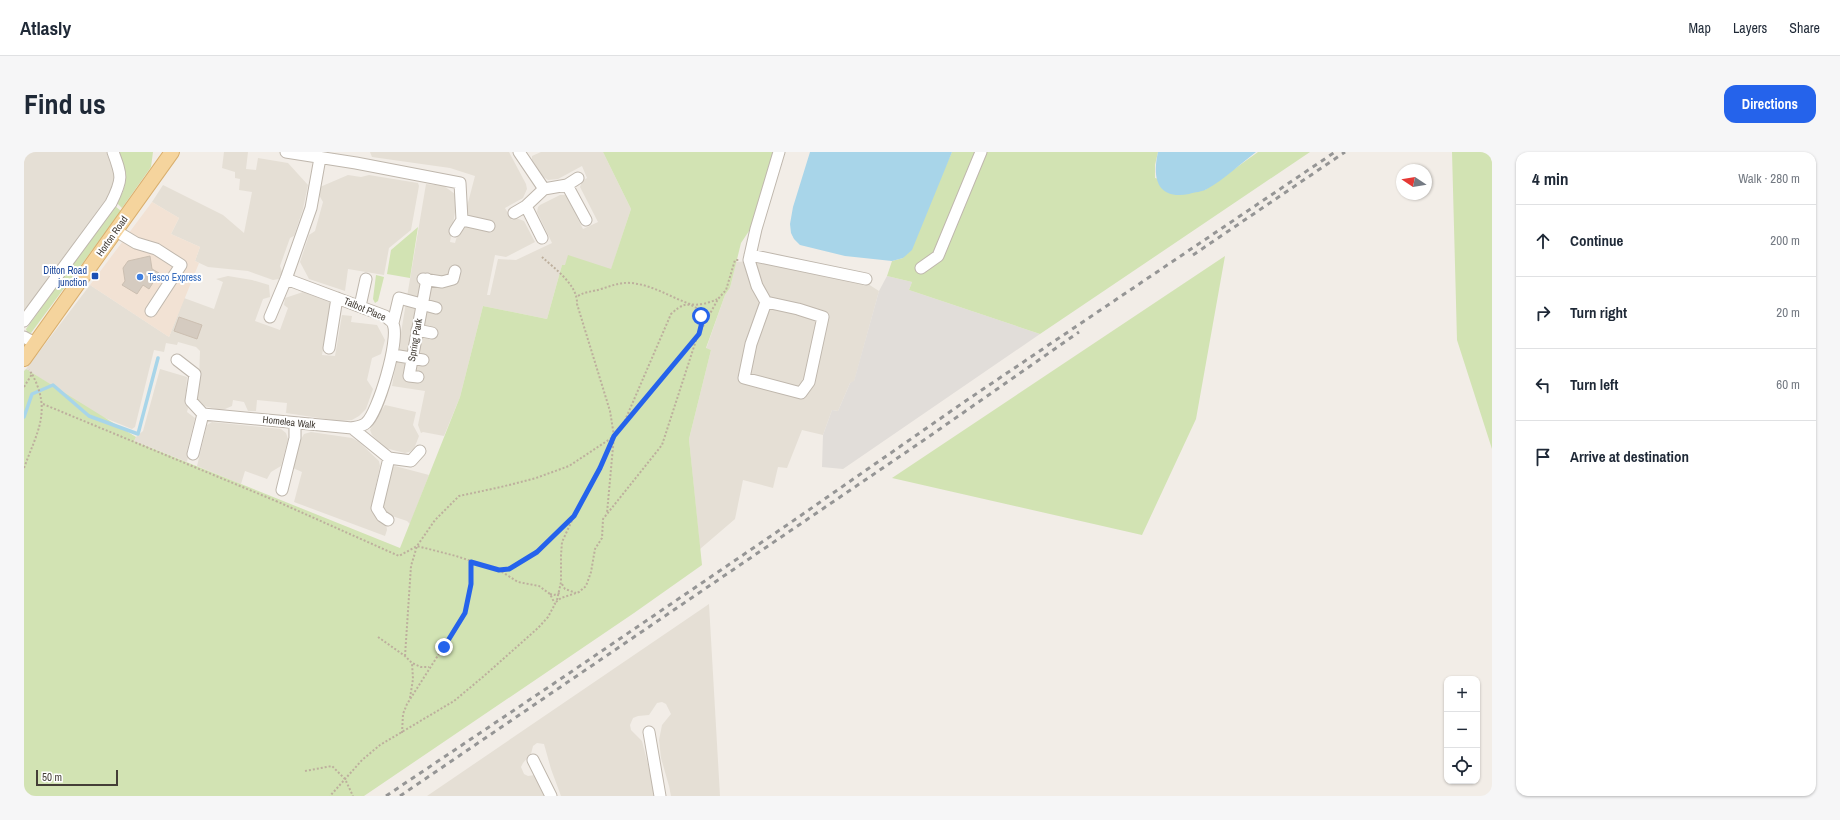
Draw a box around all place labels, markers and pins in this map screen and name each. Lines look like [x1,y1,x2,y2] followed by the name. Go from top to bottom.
[43,264,87,289] place label: Ditton Road junction
[90,271,100,281] marker: Ditton Road junction
[148,271,201,284] place label: Tesco Express
[135,272,145,282] marker: Tesco Express

